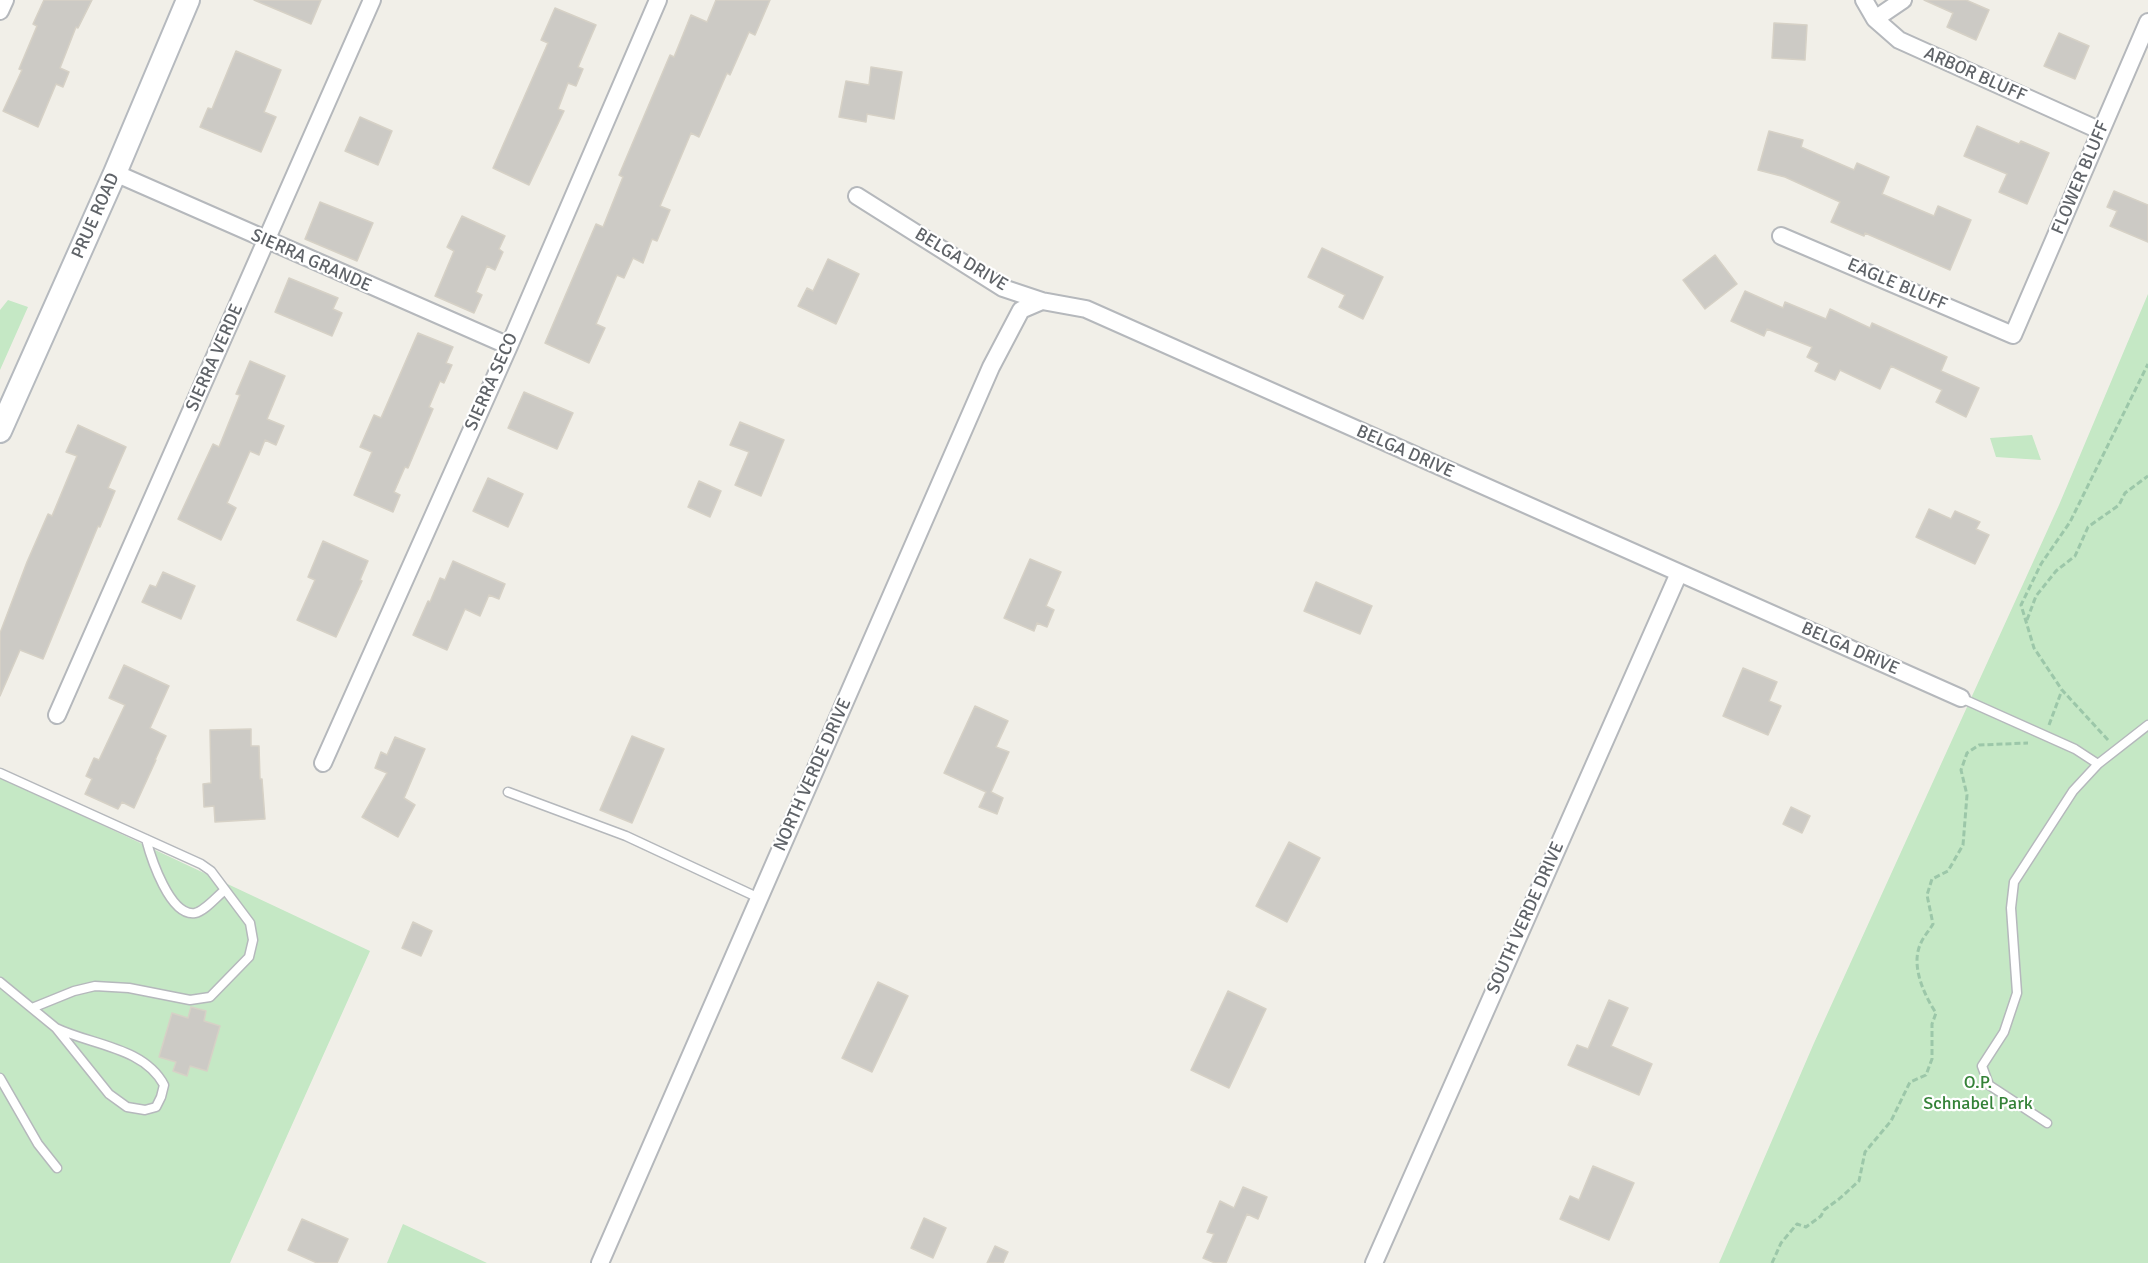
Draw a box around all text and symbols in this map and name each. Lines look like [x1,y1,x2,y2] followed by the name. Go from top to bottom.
[1920,43,2030,107] street label: ARBOR BLUFF
[2047,118,2115,238] street label: FLOWER BLUFF
[67,170,125,262] street label: PRUE ROAD
[911,224,1011,296] street label: BELGA DRIVE
[247,225,375,297] street label: SIERRA GRANDE
[1844,254,1950,316] street label: EAGLE BLUFF
[182,301,248,415] street label: SIERRA VERDE
[461,330,523,434] street label: SIERRA SECO
[1353,421,1457,483] street label: BELGA DRIVE
[1798,618,1902,680] street label: BELGA DRIVE
[770,695,856,855] street label: NORTH VERDE DRIVE
[1483,839,1569,997] street label: SOUTH VERDE DRIVE
[1923,1072,2033,1114] park label: O.P. Schnabel Park

